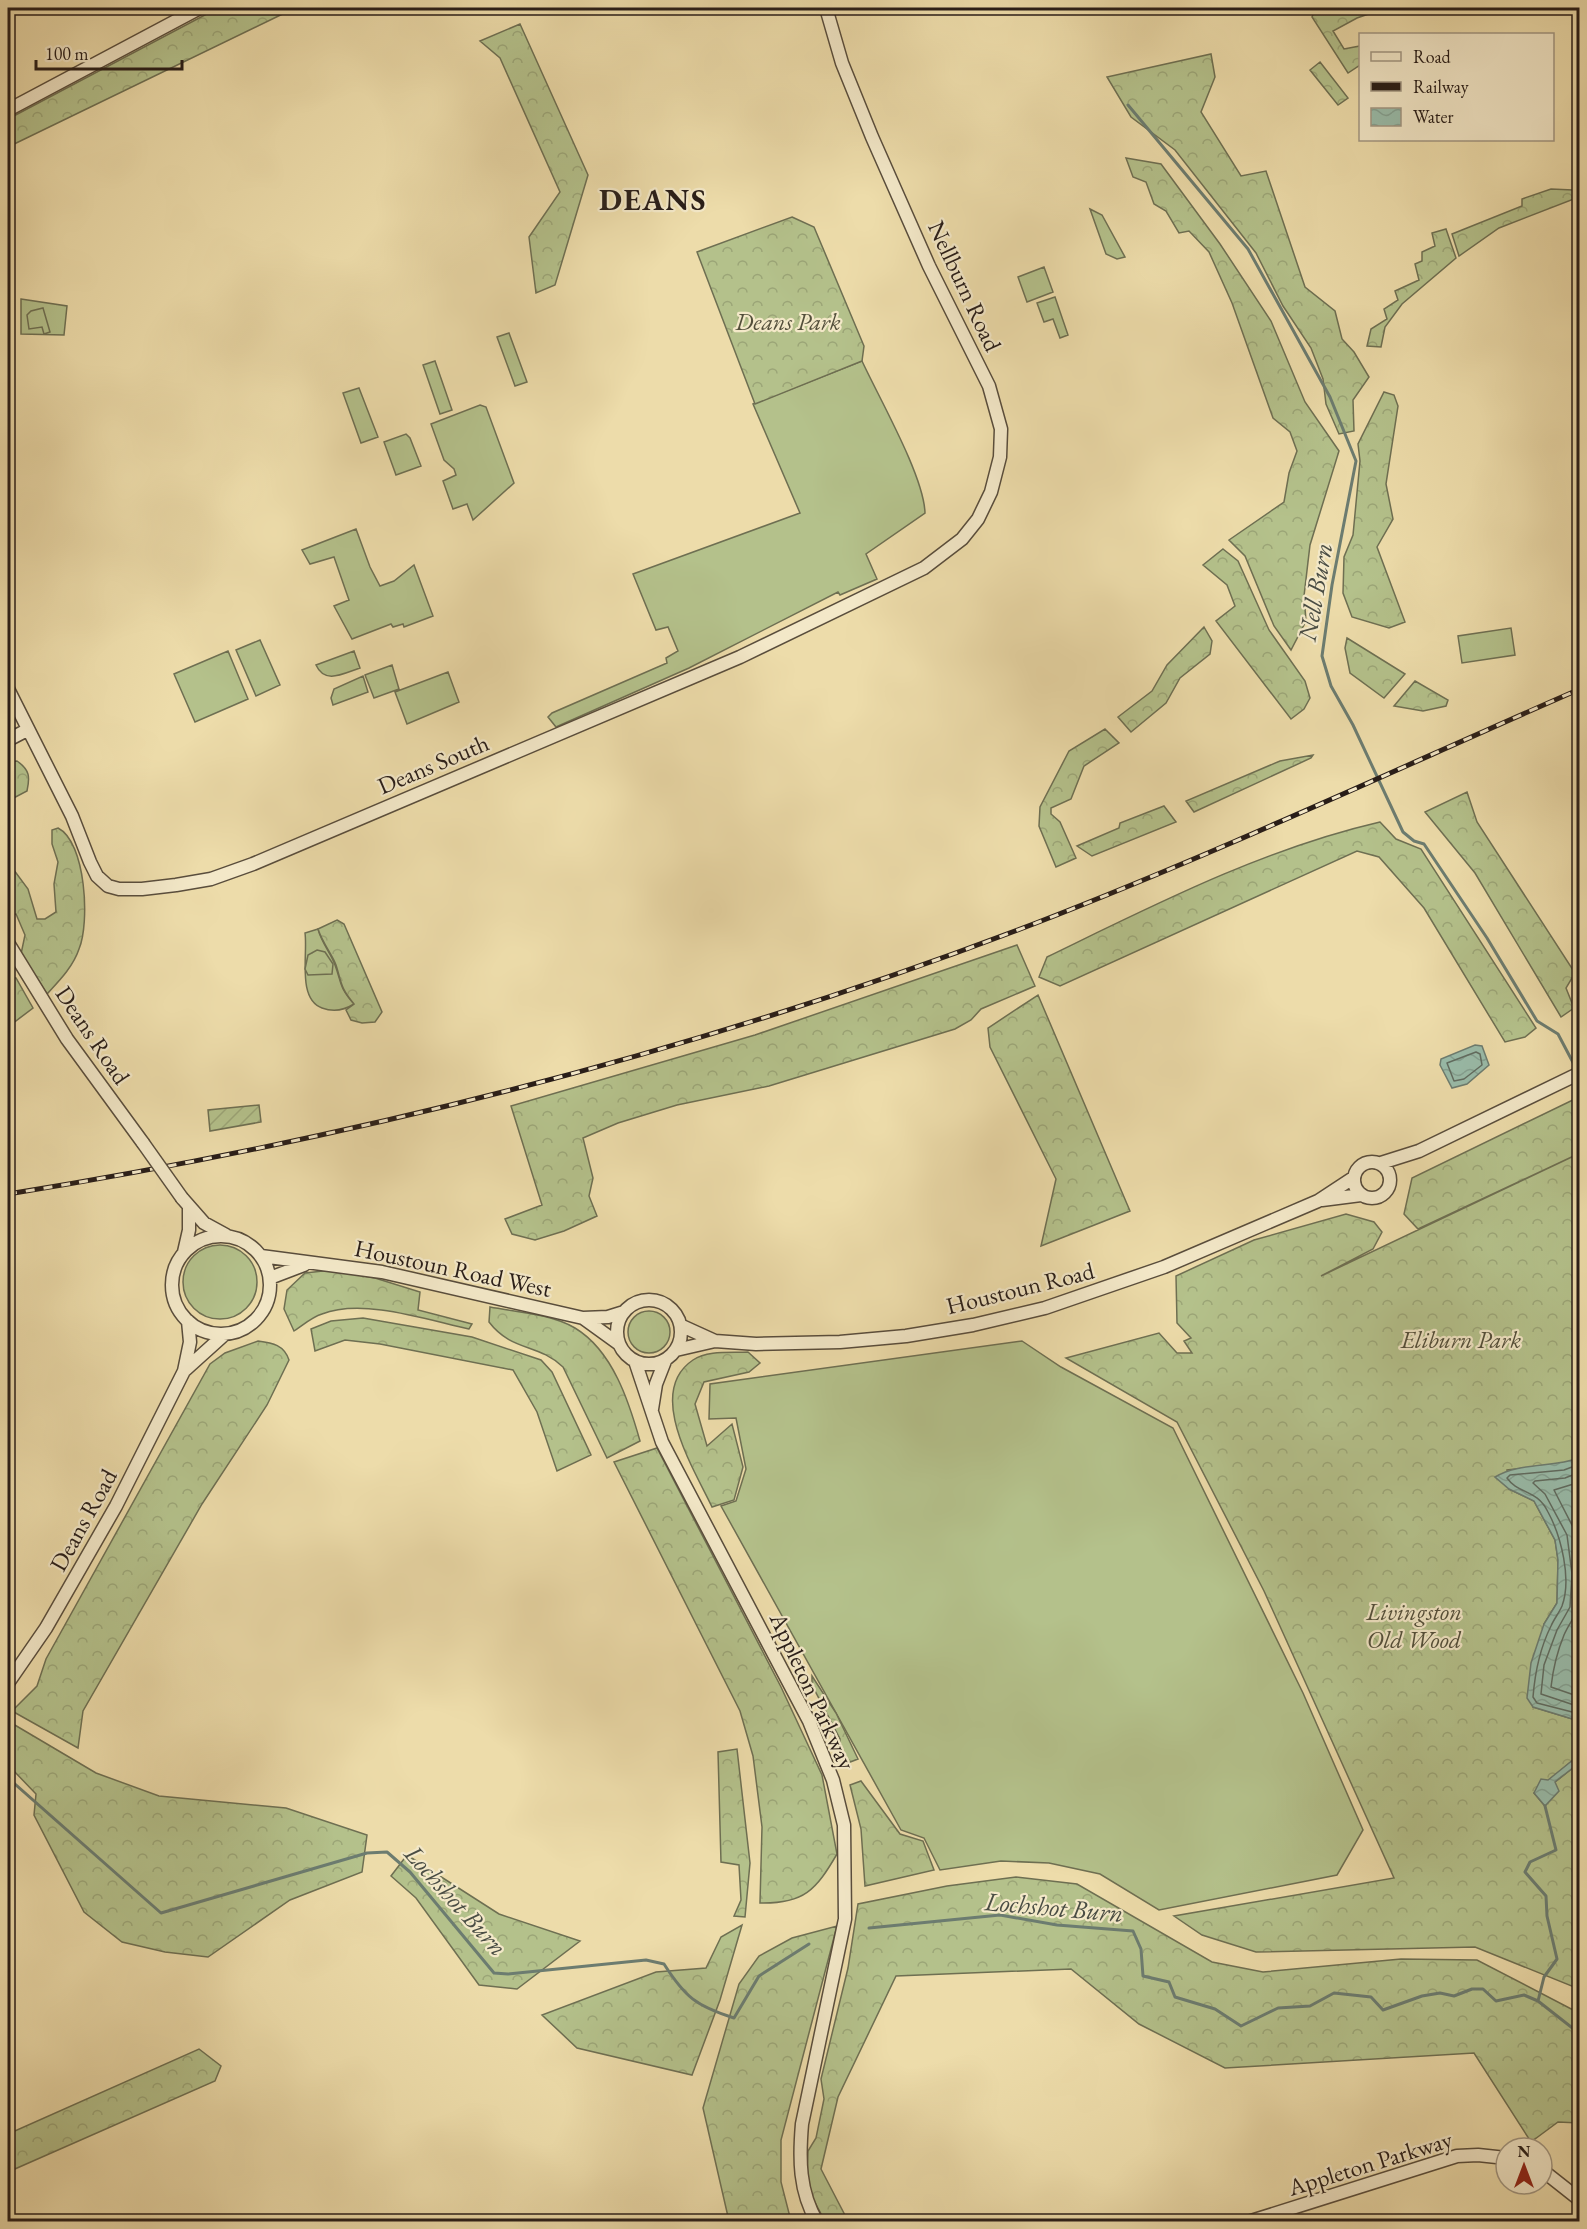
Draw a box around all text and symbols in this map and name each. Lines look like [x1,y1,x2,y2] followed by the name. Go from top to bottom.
[36,33,182,71] scale bar
[1359,33,1554,141] legend
[45,42,89,65] text: 100 m
[1413,45,1452,68] text: Road
[1413,75,1469,98] text: Railway
[1413,105,1454,128] text: Water
[599,180,707,219] district label: DEANS
[921,216,1009,357] street label: Nellburn Road
[734,306,841,337] park label: Deans Park
[1289,540,1340,645] water label: Nell Burn
[373,727,493,801] street label: Deans South
[49,980,138,1091] street label: Deans Road
[352,1232,555,1304] street label: Houstoun Road West
[943,1254,1098,1321] street label: Houstoun Road
[1400,1324,1521,1355] park label: Eliburn Park
[42,1463,124,1577] street label: Deans Road
[1365,1596,1462,1655] park label: Livingston Old Wood
[763,1607,863,1775] street label: Appleton Parkway
[396,1836,515,1963] water label: Lochshot Burn
[982,1884,1125,1930] water label: Lochshot Burn
[1283,2123,1456,2203] street label: Appleton Parkway
[1494,2136,1554,2196] north arrow
[1518,2141,1531,2162] text: N

